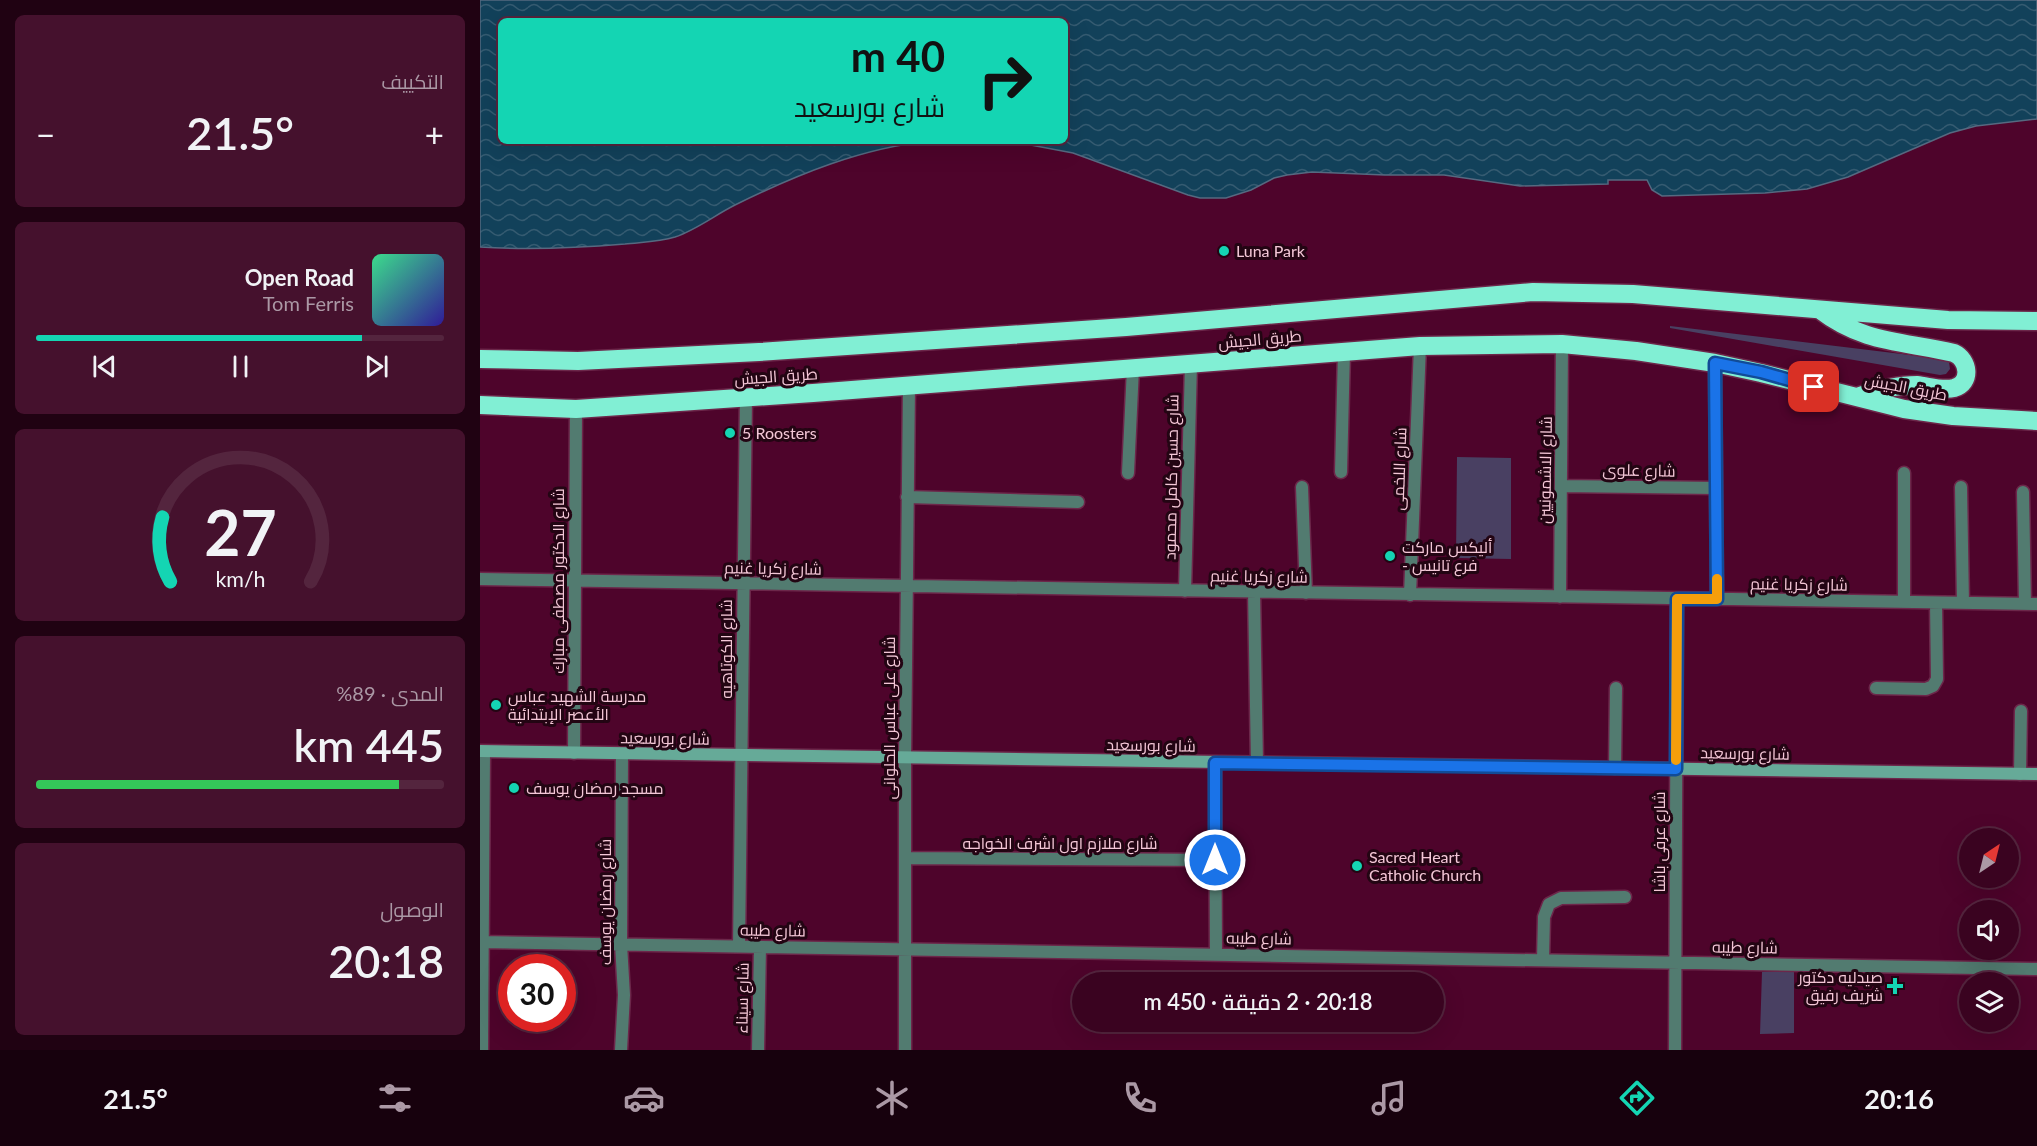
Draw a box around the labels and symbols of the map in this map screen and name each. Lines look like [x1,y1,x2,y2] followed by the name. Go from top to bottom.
[1236,241,1306,260] place label: Luna Park
[1217,244,1231,258] marker: Luna Park
[1217,325,1303,354] street label: طريق الجيش
[1788,361,1839,412] pin
[734,363,819,390] street label: طريق الجيش
[1863,369,1949,406] street label: طريق الجيش
[1160,394,1184,560] street label: شارع حسين كامل محمود
[1534,416,1558,524] street label: شارع الاشمونيين
[742,423,817,442] place label: 5 Roosters
[723,426,737,440] marker: 5 Roosters
[1388,427,1412,511] street label: شارع اللخمى
[1602,459,1676,483] street label: شارع علوى
[548,488,570,674] street label: شارع الدكتور مصطفى مبارك
[1402,537,1492,577] place label: أليكس ماركت - فرع تانيس
[1383,549,1397,563] marker: أليكس ماركت - فرع تانيس
[724,557,822,581] street label: شارع زكريا غنيم
[1210,565,1308,589] street label: شارع زكريا غنيم
[1750,573,1848,597] street label: شارع زكريا غنيم
[716,599,738,699] street label: شارع الكوتاهيه
[879,636,901,800] street label: شارع على عباس الحلوانى
[508,686,646,724] place label: مدرسة الشهيد عباس الأعصر الإبتدائية
[489,698,503,712] marker: مدرسة الشهيد عباس الأعصر الإبتدائية
[620,727,710,751] street label: شارع بورسعيد
[1106,734,1196,758] street label: شارع بورسعيد
[1700,742,1790,766] street label: شارع بورسعيد
[526,778,664,799] place label: مسجد رمضان يوسف
[507,781,521,795] marker: مسجد رمضان يوسف
[1649,791,1671,893] street label: شارع عرفى باشا
[1183,828,1247,892] position arrow
[1959,828,2019,888] north arrow
[963,833,1157,855] street label: شارع ملازم اول اشرف الخواجه
[595,839,617,965] street label: شارع رمضان يوسف
[1369,847,1481,884] place label: Sacred Heart Catholic Church
[1350,859,1364,873] marker: Sacred Heart Catholic Church
[740,919,806,943] street label: شارع طيبه
[1226,927,1292,951] street label: شارع طيبه
[1712,936,1778,960] street label: شارع طيبه
[498,954,576,1032] speed limit sign: 30
[731,962,755,1034] street label: شارع سيناء
[1797,967,1883,1006] place label: صيدليه دكتور شريف رفيق
[1888,979,1902,993] marker: صيدليه دكتور شريف رفيق

